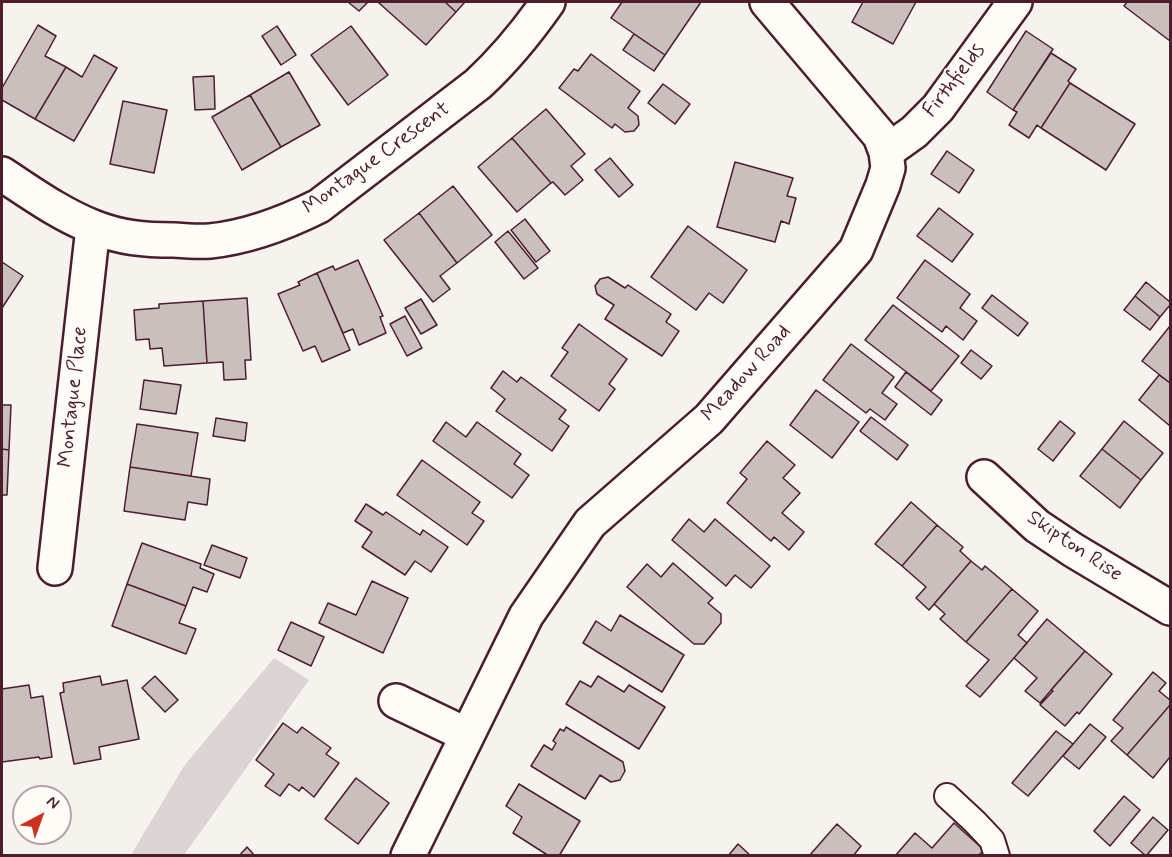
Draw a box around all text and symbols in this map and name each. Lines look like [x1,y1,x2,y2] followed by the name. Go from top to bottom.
[918,39,992,123] street label: Firthfields
[298,97,456,221] street label: Montague Crescent
[697,320,797,428] street label: Meadow Road
[54,325,94,469] street label: Montague Place
[1021,506,1127,588] street label: Skipton Rise
[12,785,72,845] north arrow
[42,791,64,814] text: N

